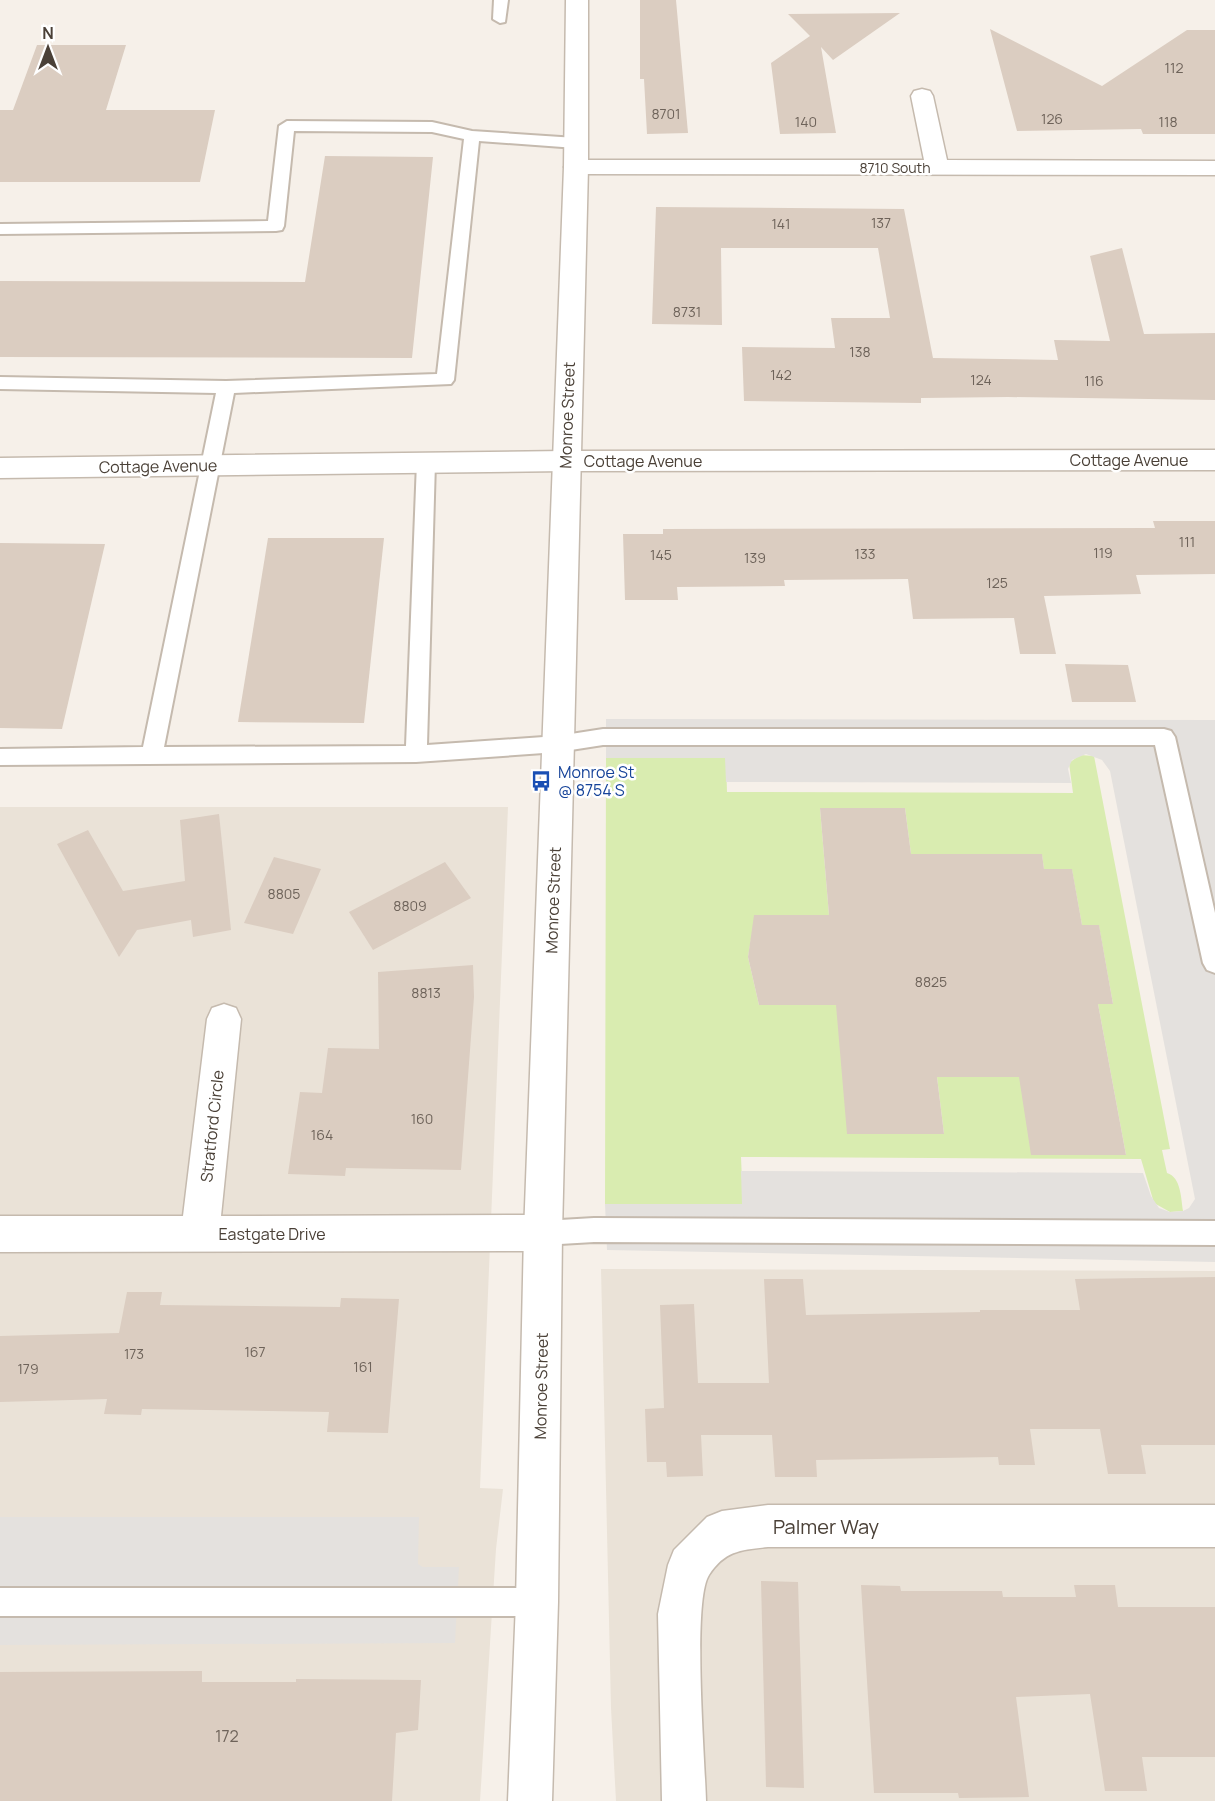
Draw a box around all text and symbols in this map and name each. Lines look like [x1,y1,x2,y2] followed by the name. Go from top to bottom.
[18,18,78,78] north arrow
[42,22,54,44] text: N
[1165,58,1183,77] house number: 112
[651,104,681,123] house number: 8701
[1041,109,1063,128] house number: 126
[795,112,817,131] house number: 140
[1158,112,1178,131] house number: 118
[859,158,931,177] street label: 8710 South
[871,213,891,232] house number: 137
[771,214,791,233] house number: 141
[673,302,701,321] house number: 8731
[849,342,871,361] house number: 138
[554,361,580,469] street label: Monroe Street
[770,365,792,384] house number: 142
[970,370,992,389] house number: 124
[1084,371,1104,390] house number: 116
[1070,449,1188,471] street label: Cottage Avenue
[584,450,702,472] street label: Cottage Avenue
[99,454,217,478] street label: Cottage Avenue
[1179,532,1195,551] house number: 111
[1093,543,1113,562] house number: 119
[855,544,875,563] house number: 133
[650,545,672,564] house number: 145
[744,548,766,567] house number: 139
[986,573,1008,592] house number: 125
[558,761,634,801] place label: Monroe St @ 8754 S
[529,769,553,793] bus stop icon: Monroe St @ 8754 S
[540,846,566,954] street label: Monroe Street
[268,884,300,903] house number: 8805
[393,896,427,915] house number: 8809
[915,972,947,991] house number: 8825
[411,983,441,1002] house number: 8813
[195,1069,229,1183] street label: Stratford Circle
[411,1109,433,1128] house number: 160
[311,1125,333,1144] house number: 164
[218,1223,326,1245] street label: Eastgate Drive
[529,1332,553,1440] street label: Monroe Street
[244,1342,266,1361] house number: 167
[124,1344,144,1363] house number: 173
[353,1357,373,1376] house number: 161
[17,1359,39,1378] house number: 179
[773,1513,879,1540] street label: Palmer Way
[215,1725,239,1747] house number: 172

